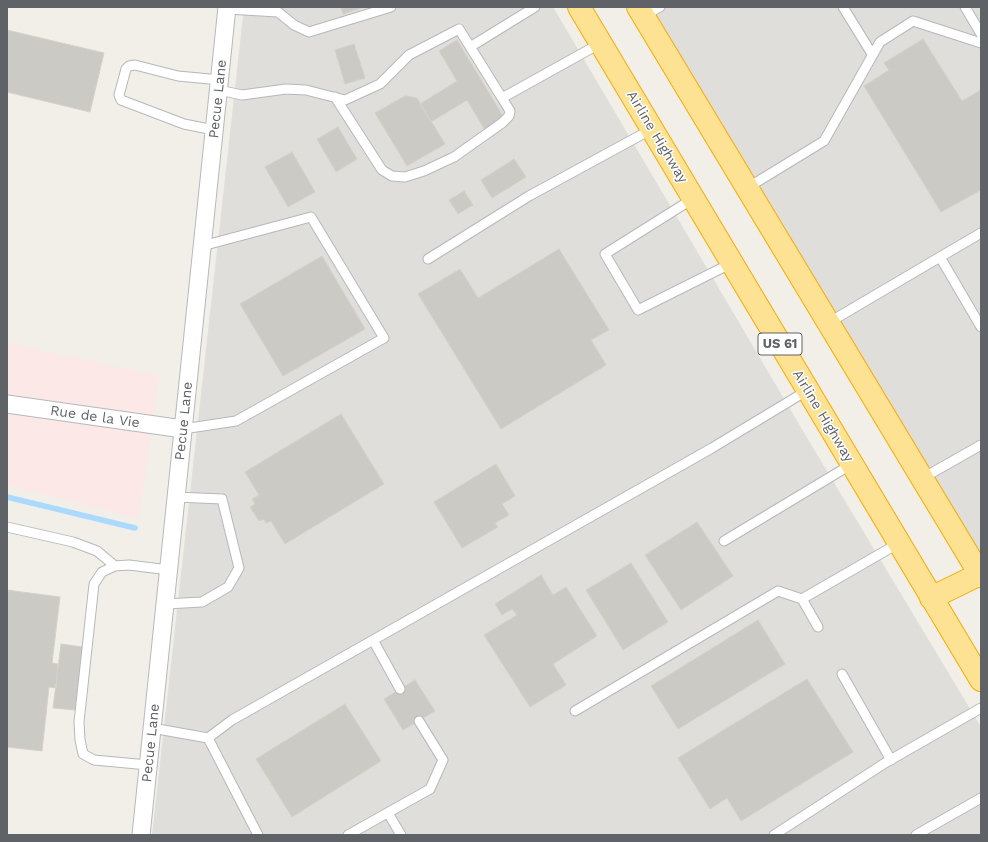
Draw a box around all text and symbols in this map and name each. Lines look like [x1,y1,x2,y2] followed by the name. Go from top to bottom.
[206,59,230,139] street label: Pecue Lane
[623,88,691,186] street label: Airline Highway
[758,333,802,355] road number: US 61
[789,367,857,465] street label: Airline Highway
[172,381,196,461] street label: Pecue Lane
[49,402,141,432] street label: Rue de la Vie
[139,703,163,783] street label: Pecue Lane

